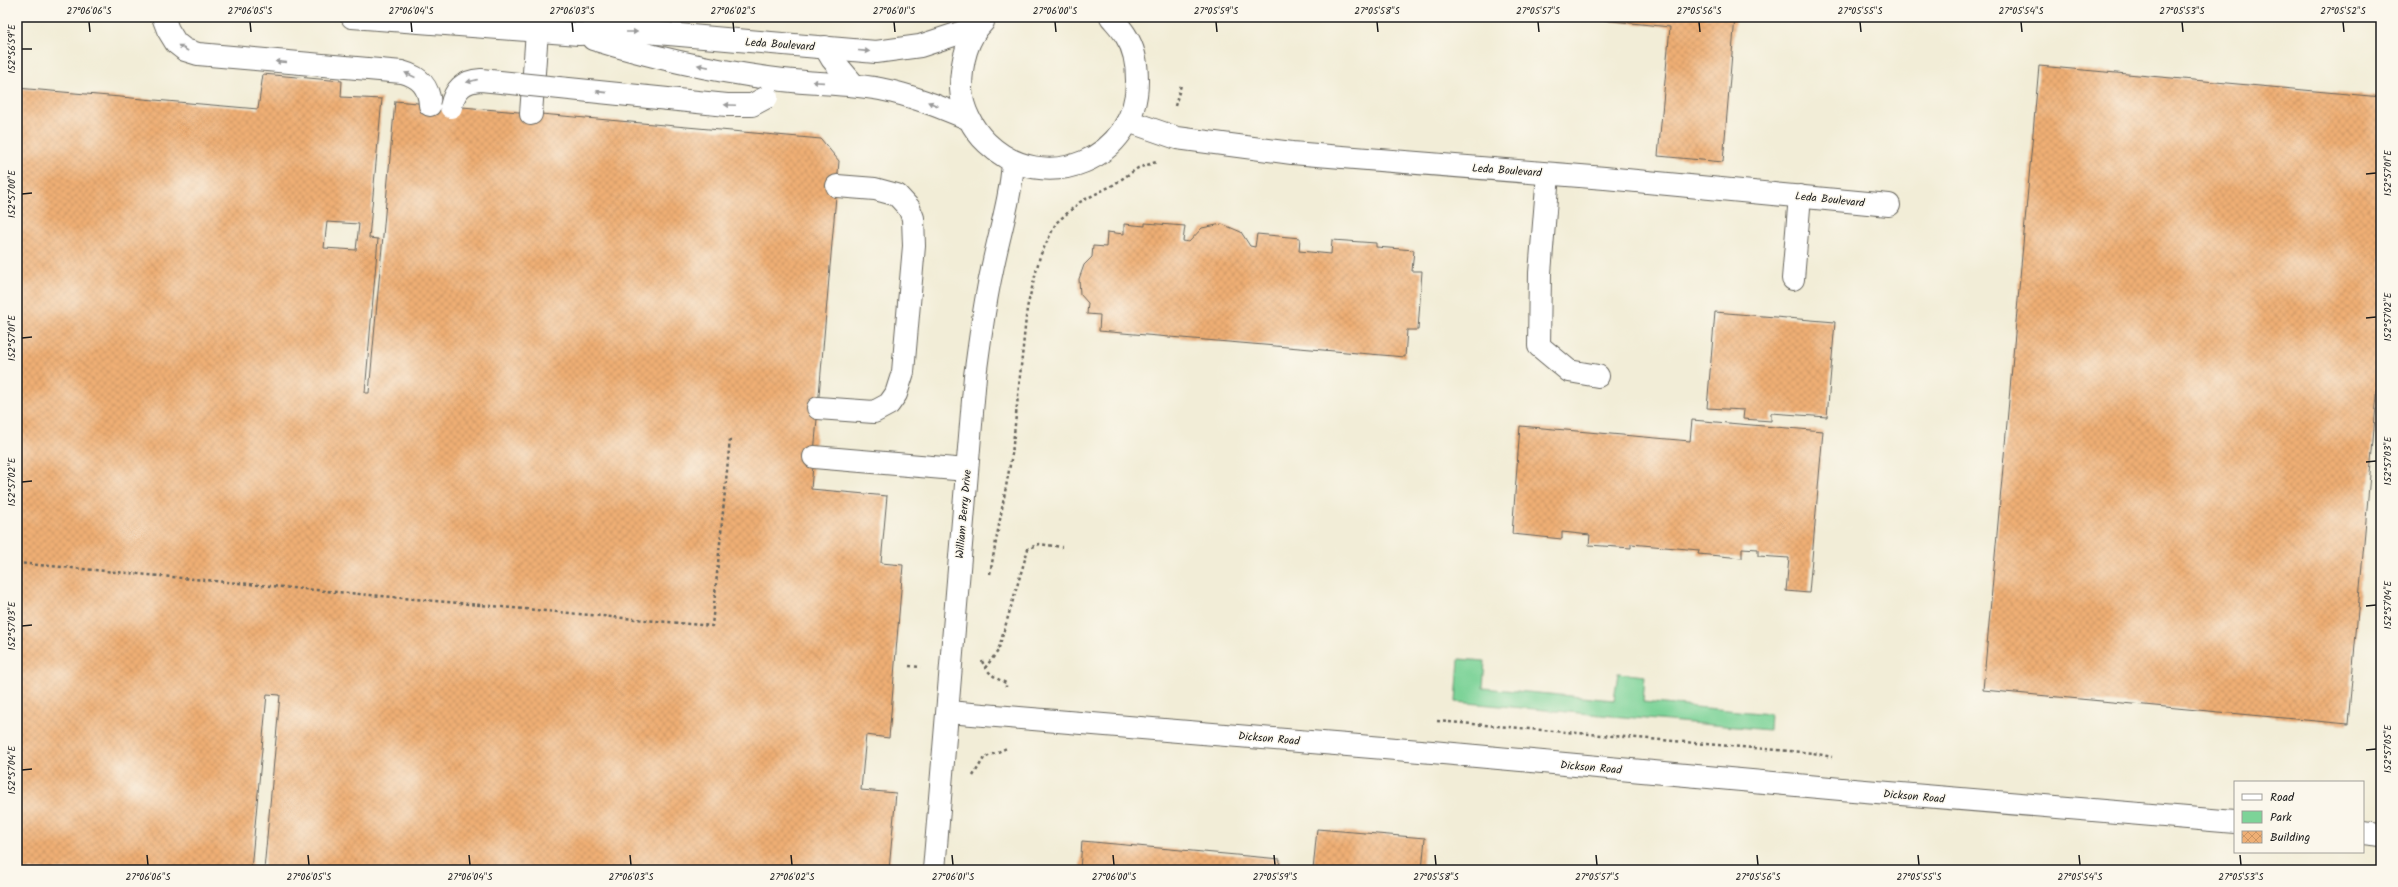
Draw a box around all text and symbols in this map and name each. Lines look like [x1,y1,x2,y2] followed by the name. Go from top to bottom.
[67,3,112,19] text: 27°06'06"S
[228,3,273,19] text: 27°06'05"S
[389,3,434,19] text: 27°06'04"S
[549,3,595,19] text: 27°06'03"S
[710,3,756,19] text: 27°06'02"S
[873,3,916,19] text: 27°06'01"S
[1033,3,1078,19] text: 27°06'00"S
[1194,3,1239,19] text: 27°05'59"S
[1354,3,1401,19] text: 27°05'58"S
[1516,3,1561,19] text: 27°05'57"S
[1676,3,1722,19] text: 27°05'56"S
[1838,3,1883,19] text: 27°05'55"S
[1998,3,2044,19] text: 27°05'54"S
[2159,3,2205,19] text: 27°05'53"S
[2320,3,2366,19] text: 27°05'52"S
[4,23,20,74] text: 152°56'59"E
[626,29,639,35] one-way arrow
[744,34,816,56] street label: Leda Boulevard
[178,44,189,51] one-way arrow
[858,47,870,54] one-way arrow
[275,59,287,66] one-way arrow
[697,63,709,69] one-way arrow
[404,72,416,78] one-way arrow
[465,79,478,85] one-way arrow
[812,79,824,86] one-way arrow
[595,88,607,95] one-way arrow
[927,100,939,106] one-way arrow
[724,102,736,109] one-way arrow
[2380,149,2396,196] text: 152°57'01"E
[1471,160,1543,182] street label: Leda Boulevard
[4,169,20,218] text: 152°57'00"E
[1794,187,1866,213] street label: Leda Boulevard
[2380,291,2396,342] text: 152°57'02"E
[4,314,20,361] text: 152°57'01"E
[2380,435,2396,486] text: 152°57'03"E
[4,456,20,507] text: 152°57'02"E
[951,469,977,559] street label: William Berry Drive
[2380,579,2396,629] text: 152°57'04"E
[4,600,20,651] text: 152°57'03"E
[2380,724,2396,773] text: 152°57'05"E
[1237,727,1301,751] street label: Dickson Road
[4,744,20,794] text: 152°57'04"E
[1559,756,1623,780] street label: Dickson Road
[2234,781,2364,853] legend
[1882,785,1946,809] street label: Dickson Road
[2270,788,2295,807] text: Road
[2270,808,2292,827] text: Park
[2270,828,2310,847] text: Building
[126,869,171,885] text: 27°06'06"S
[287,869,332,885] text: 27°06'05"S
[448,869,493,885] text: 27°06'04"S
[608,869,654,885] text: 27°06'03"S
[769,869,815,885] text: 27°06'02"S
[932,869,975,885] text: 27°06'01"S
[1092,869,1137,885] text: 27°06'00"S
[1253,869,1298,885] text: 27°05'59"S
[1413,869,1460,885] text: 27°05'58"S
[1575,869,1620,885] text: 27°05'57"S
[1735,869,1781,885] text: 27°05'56"S
[1897,869,1942,885] text: 27°05'55"S
[2057,869,2103,885] text: 27°05'54"S
[2218,869,2264,885] text: 27°05'53"S

